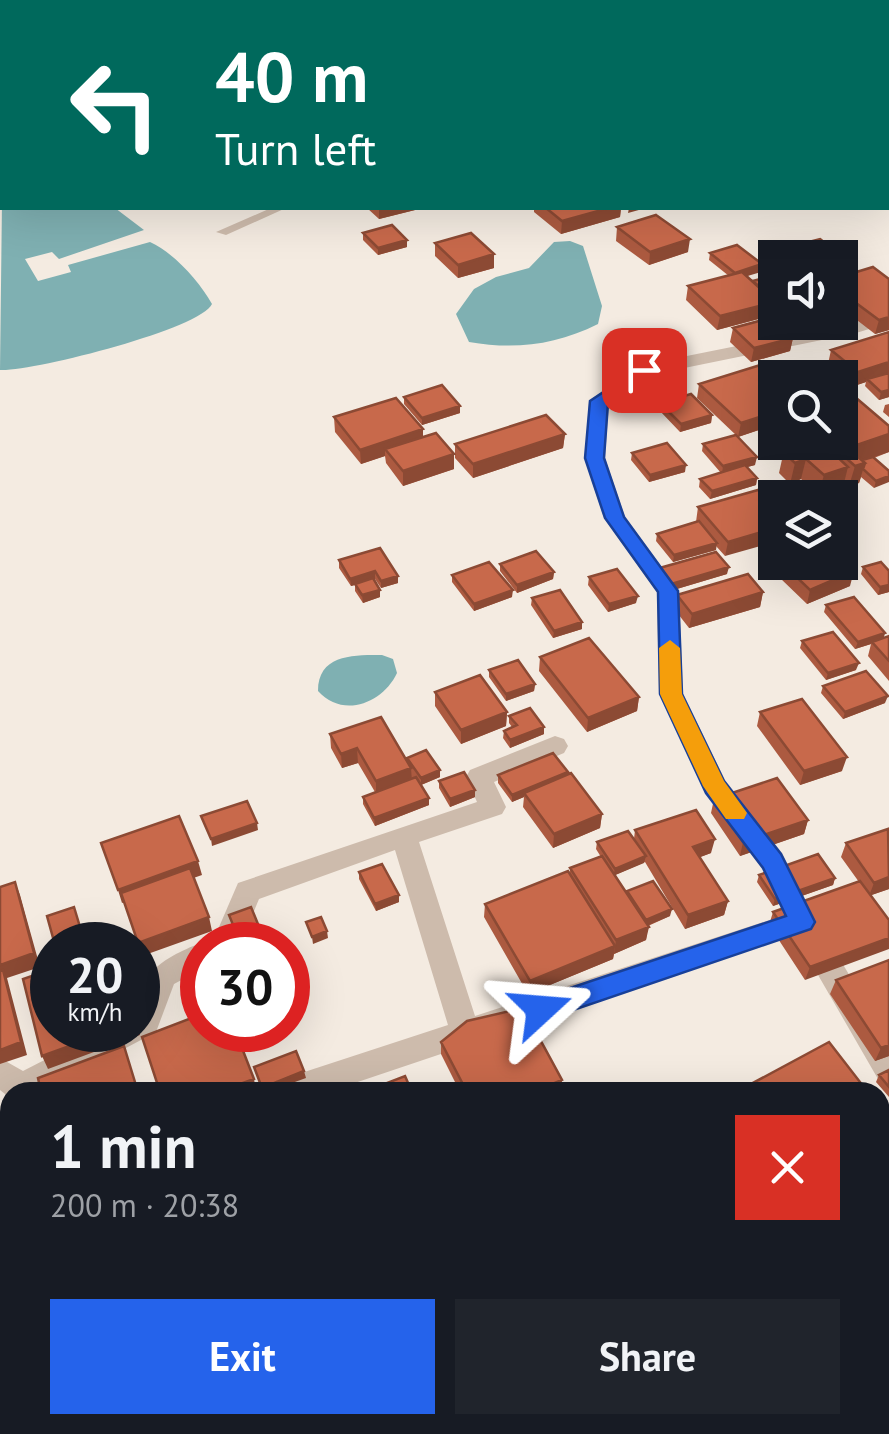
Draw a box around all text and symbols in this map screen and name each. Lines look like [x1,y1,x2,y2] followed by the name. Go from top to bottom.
[215,31,368,121] text: 40 m
[50,40,180,170] icon: left
[215,119,376,177] text: Turn left
[758,240,858,580] map controls
[758,240,858,340] button: sound
[602,328,687,413] pin
[617,343,672,398] icon: arrive
[758,360,858,460] button: search
[758,480,858,580] button: layers
[180,922,310,1052] speed limit sign: 30
[67,942,123,1007] text: 20
[489,957,593,1061] position arrow
[68,996,122,1028] text: km/h
[50,1107,196,1185] text: 1 min
[735,1115,840,1220] button: close
[50,1184,239,1226] text: 200 m · 20:38
[50,1299,435,1414] button: Exit
[455,1299,840,1414] button: Share

